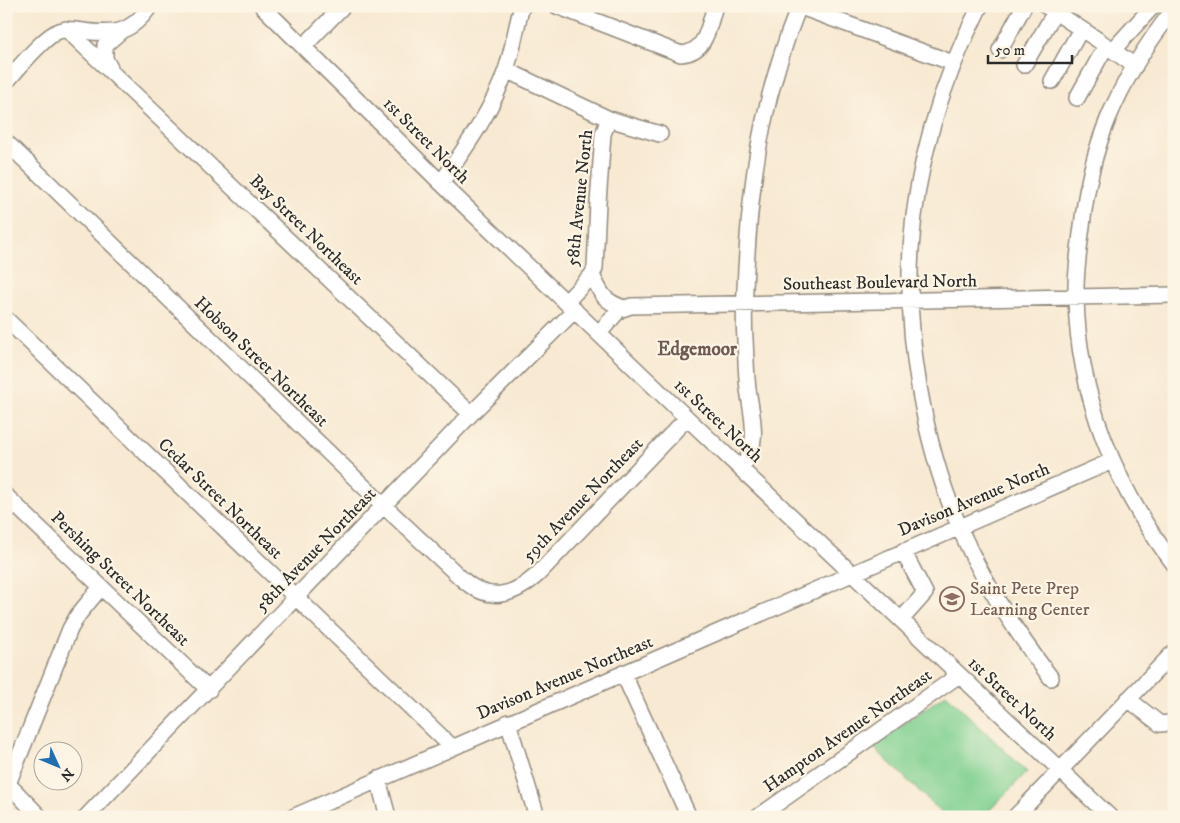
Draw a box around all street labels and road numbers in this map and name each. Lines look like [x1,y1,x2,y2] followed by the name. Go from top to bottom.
[378,93,474,189] street label: 1st Street North
[562,128,598,268] street label: 58th Avenue North
[245,170,368,290] street label: Bay Street Northeast
[783,270,978,296] street label: Southeast Boulevard North
[189,292,333,432] street label: Hobson Street Northeast
[669,374,767,468] street label: 1st Street North
[518,433,648,567] street label: 59th Avenue Northeast
[153,434,287,564] street label: Cedar Street Northeast
[895,458,1054,542] street label: Davison Avenue North
[251,483,381,617] street label: 58th Avenue Northeast
[46,507,194,651] street label: Pershing Street Northeast
[474,631,657,725] street label: Davison Avenue Northeast
[963,652,1061,746] street label: 1st Street North
[759,664,937,798] street label: Hampton Avenue Northeast

